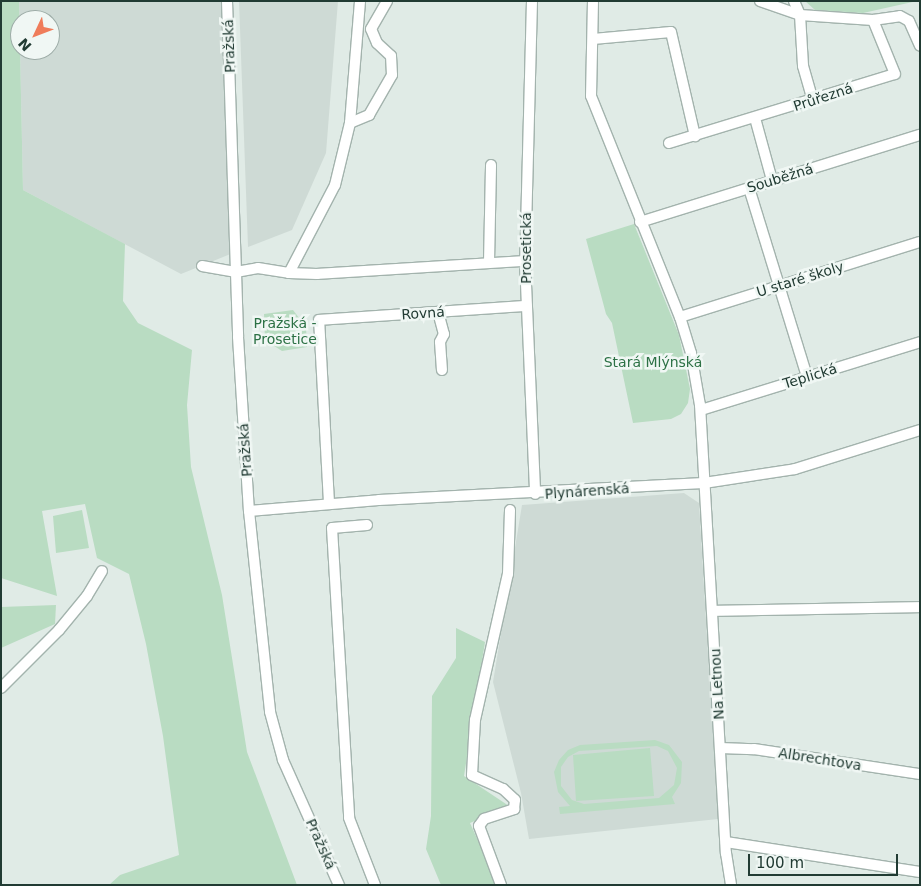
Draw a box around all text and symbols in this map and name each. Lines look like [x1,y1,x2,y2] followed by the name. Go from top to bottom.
[10,10,60,60] north arrow
[220,19,238,73] street label: Pražská
[15,35,35,54] text: N
[791,79,855,115] street label: Průřezná
[745,160,815,196] street label: Souběžná
[518,212,534,284] street label: Prosetická
[754,258,846,300] street label: U staré školy
[401,303,445,323] street label: Rovná
[253,315,317,348] park label: Pražská - Prosetice
[604,354,702,370] park label: Stará Mlýnská
[781,360,839,392] street label: Teplická
[235,423,255,477] street label: Pražská
[544,480,630,502] street label: Plynárenská
[707,648,727,720] street label: Na Letnou
[777,744,863,774] street label: Albrechtova
[302,816,340,872] street label: Pražská
[751,844,901,876] scale bar
[756,854,804,872] text: 100 m

